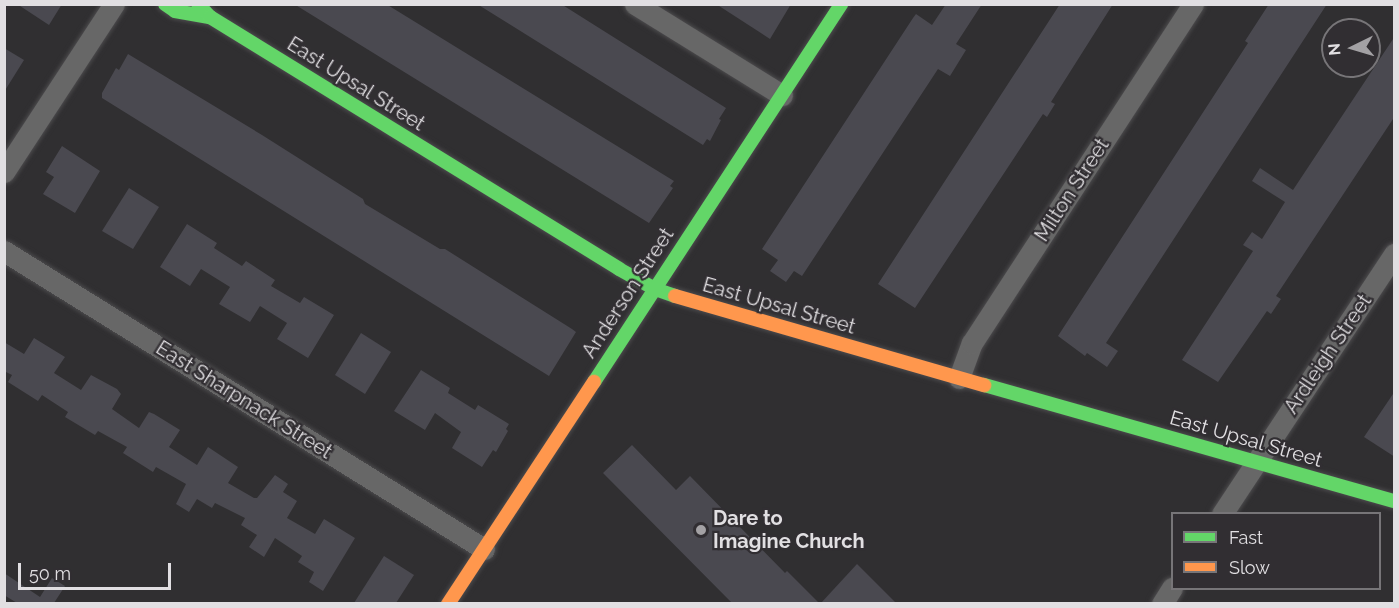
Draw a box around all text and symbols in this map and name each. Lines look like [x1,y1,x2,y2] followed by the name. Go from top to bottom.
[1321,18,1381,78] north arrow
[282,32,430,136] street label: East Upsal Street
[1325,43,1345,56] text: N
[1030,134,1114,246] street label: Milton Street
[577,224,679,362] street label: Anderson Street
[700,273,858,339] street label: East Upsal Street
[1279,290,1377,418] street label: Ardleigh Street
[151,336,337,464] street label: East Sharpnack Street
[1167,406,1325,472] street label: East Upsal Street
[713,506,865,553] place label: Dare to Imagine Church
[1171,512,1381,590] legend
[694,523,708,537] marker: Dare to Imagine Church
[1229,527,1263,548] text: Fast
[21,551,174,589] scale bar
[1229,557,1270,578] text: Slow
[29,563,71,584] text: 50 m

